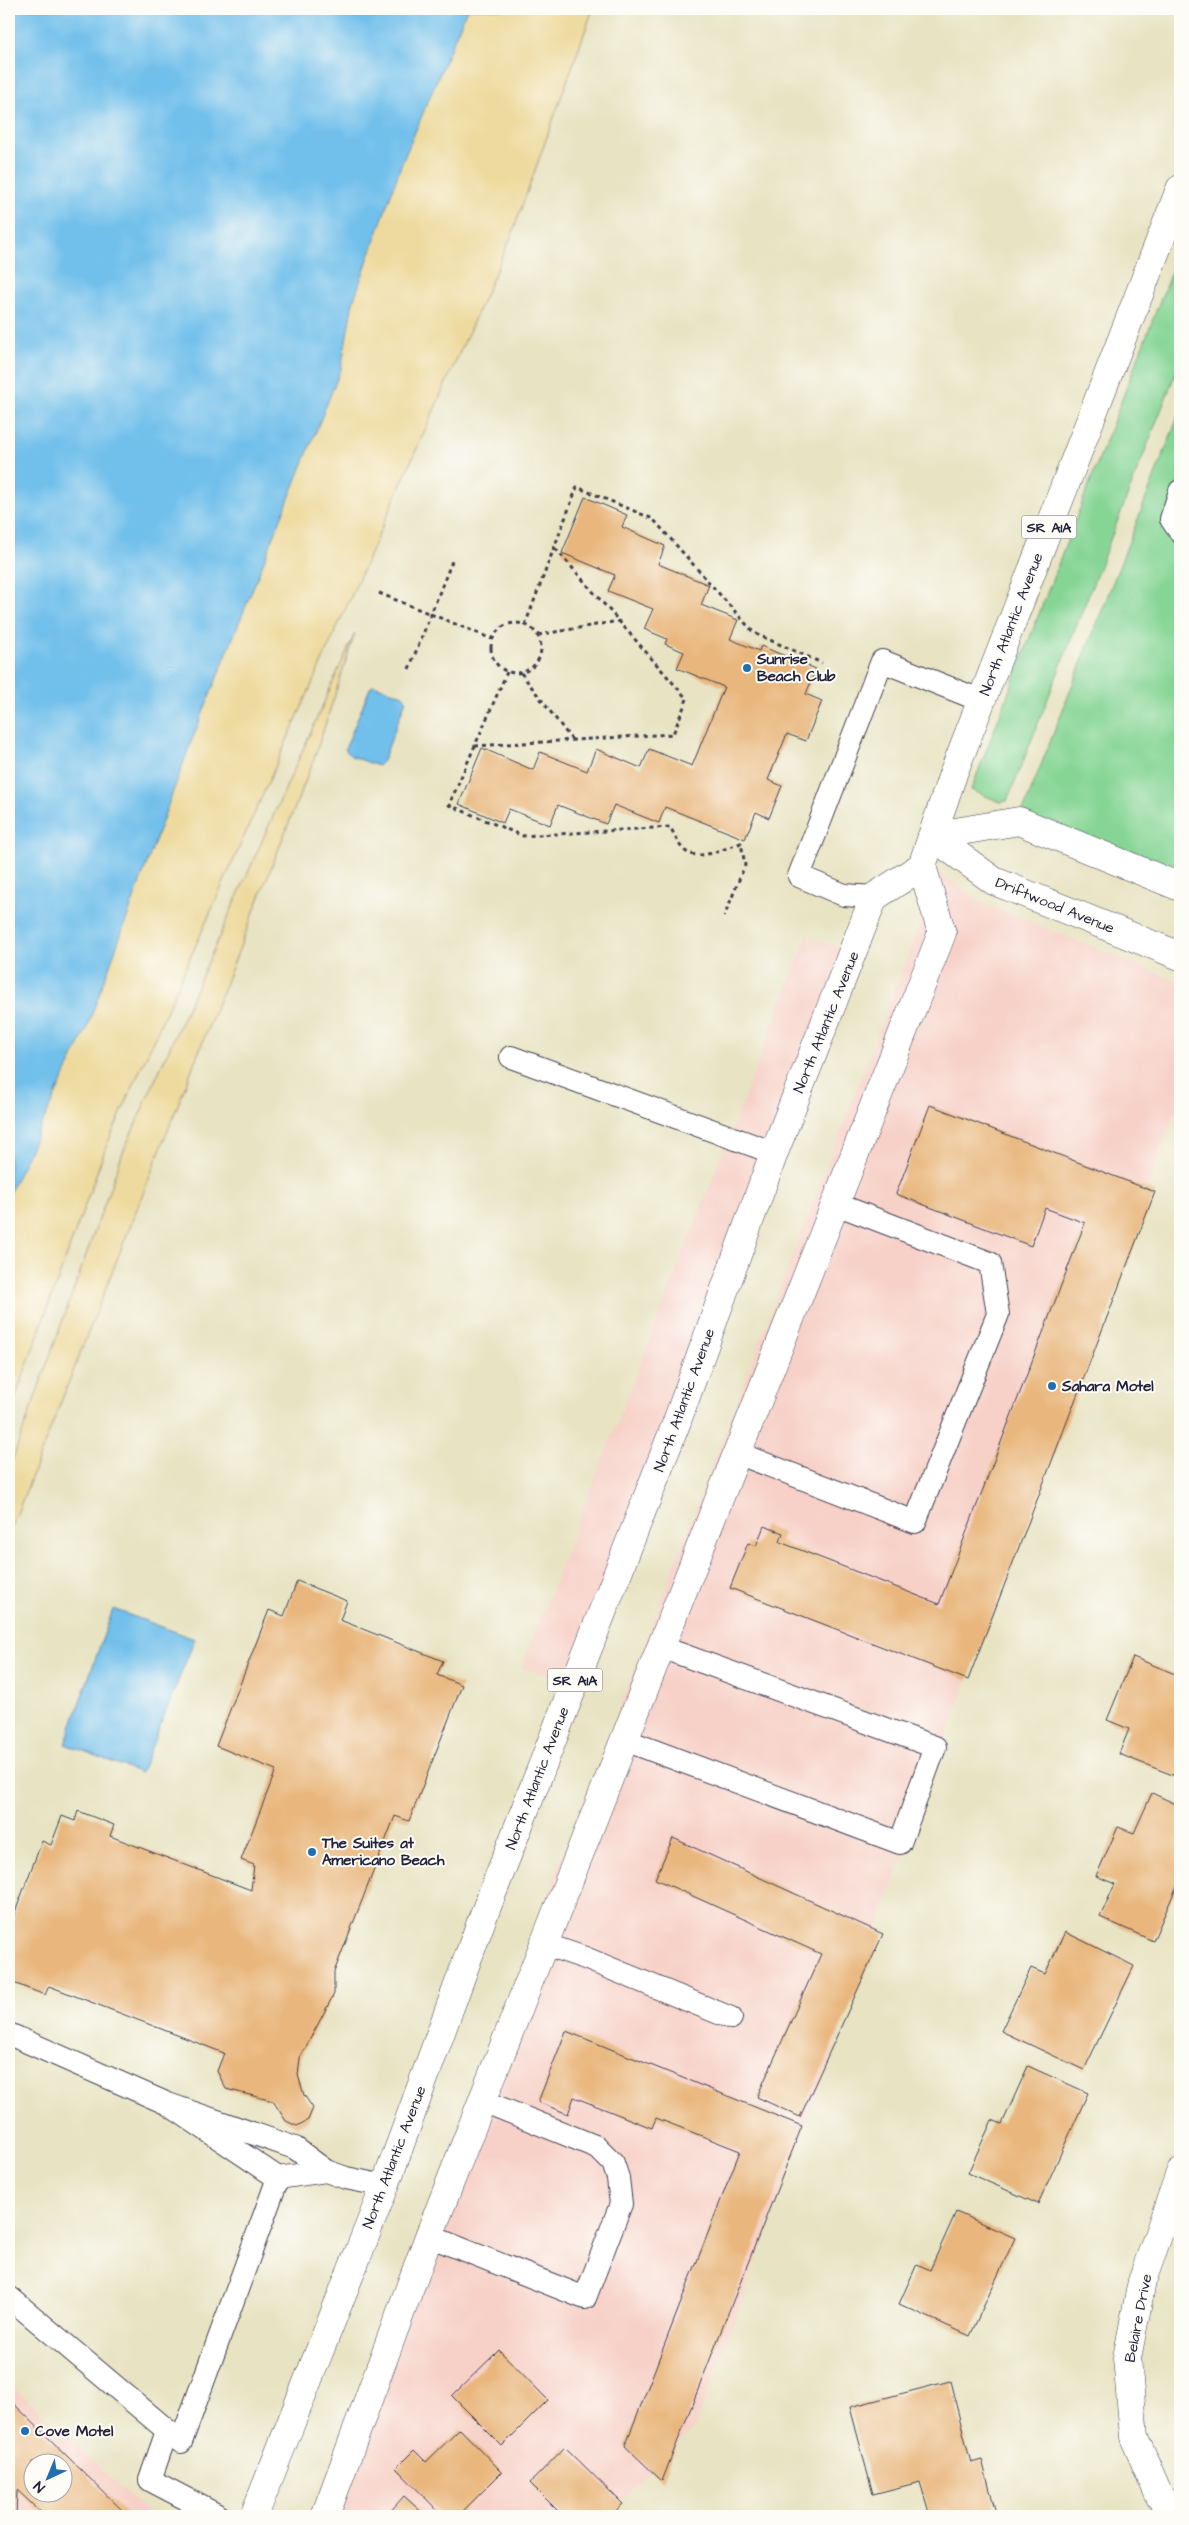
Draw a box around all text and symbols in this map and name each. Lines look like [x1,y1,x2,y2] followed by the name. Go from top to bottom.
[1022,516,1076,538] road number: SR A1A
[975,550,1048,699] street label: North Atlantic Avenue
[756,649,836,687] place label: Sunrise Beach Club
[741,662,753,674] marker: Sunrise Beach Club
[992,872,1117,939] street label: Driftwood Avenue
[788,948,865,1096] street label: North Atlantic Avenue
[649,1325,720,1475] street label: North Atlantic Avenue
[1061,1376,1154,1397] place label: Sahara Motel
[1046,1380,1058,1392] marker: Sahara Motel
[548,1668,602,1692] road number: SR A1A
[501,1704,574,1853] street label: North Atlantic Avenue
[321,1833,445,1871] place label: The Suites at Americano Beach
[306,1846,318,1858] marker: The Suites at Americano Beach
[358,2083,431,2232] street label: North Atlantic Avenue
[1120,2272,1157,2364] street label: Belaire Drive
[35,2421,114,2442] place label: Cove Motel
[19,2425,31,2437] marker: Cove Motel
[22,2452,72,2502] north arrow
[29,2476,50,2497] text: N

